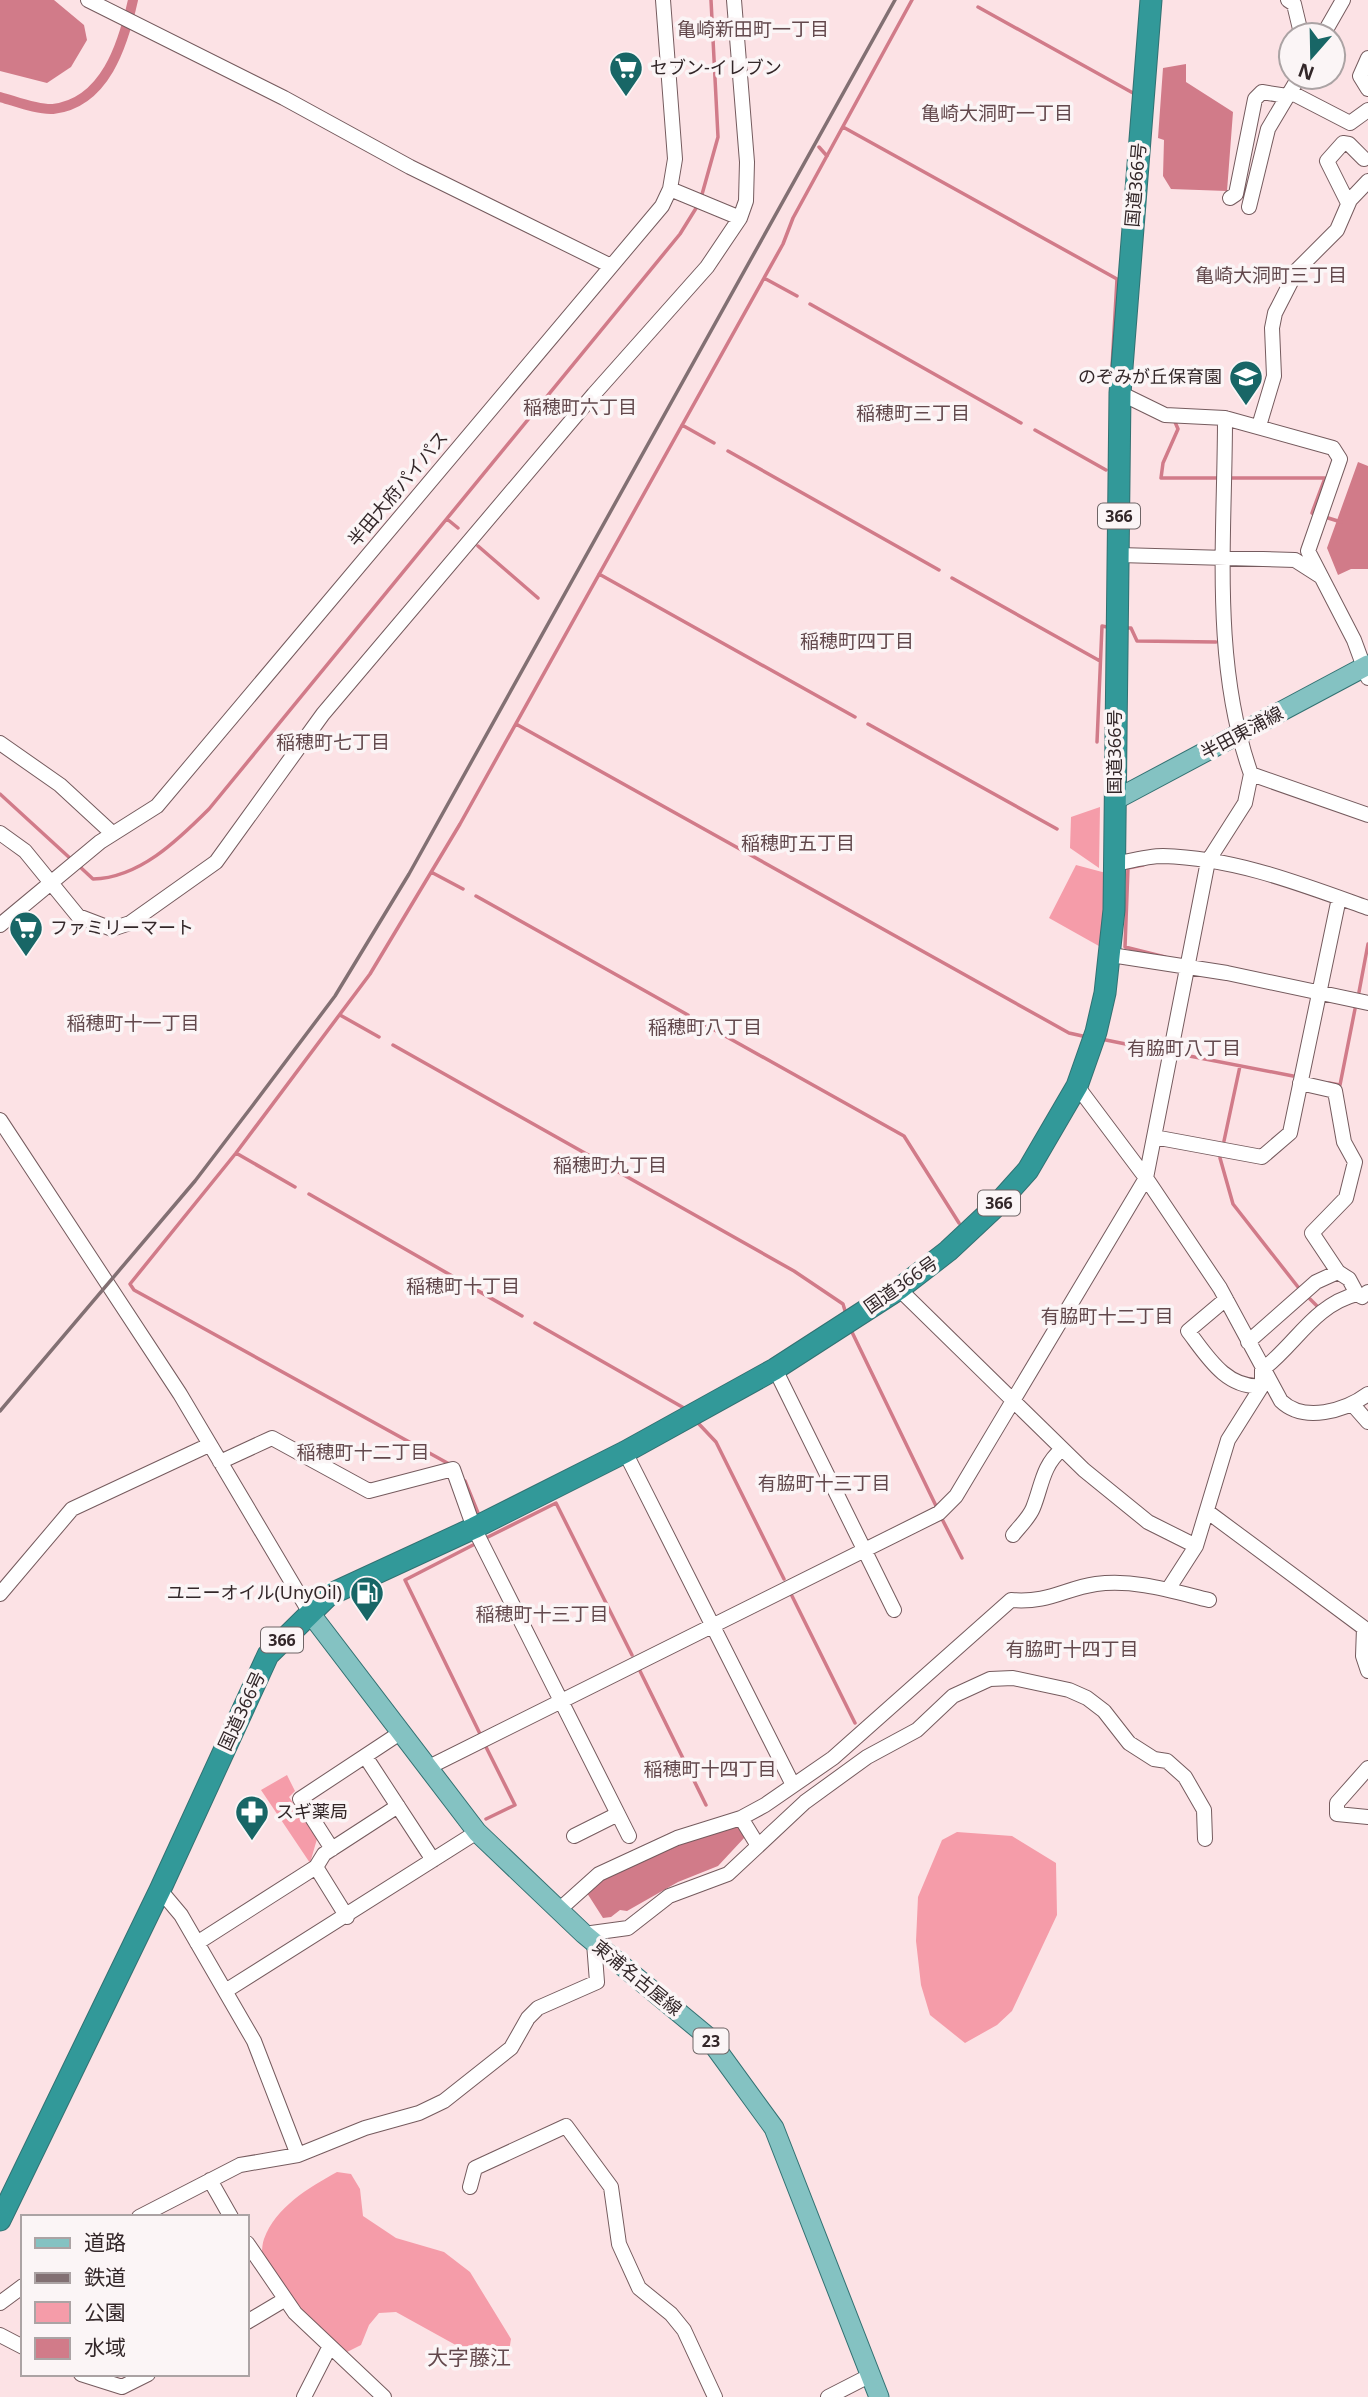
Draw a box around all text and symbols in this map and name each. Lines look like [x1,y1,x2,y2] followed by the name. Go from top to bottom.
[677,16,829,42] district label: 亀崎新田町一丁目
[1277,21,1347,91] north arrow
[607,49,645,98] supermarket icon: セブン-イレブン
[650,55,782,79] place label: セブン-イレブン
[1294,57,1318,87] text: N
[921,100,1073,126] district label: 亀崎大洞町一丁目
[1119,142,1151,228] street label: 国道366号
[1195,262,1347,288] district label: 亀崎大洞町三丁目
[1227,358,1265,407] school or university icon: のぞみが丘保育園
[1078,364,1222,388] place label: のぞみが丘保育園
[523,394,637,420] district label: 稲穂町六丁目
[856,400,970,426] district label: 稲穂町三丁目
[342,426,453,551] street label: 半田大府パイパス
[1098,503,1140,528] road number: 366
[800,628,914,654] district label: 稲穂町四丁目
[1196,700,1287,764] street label: 半田東浦線
[1102,710,1126,794] street label: 国道366号
[276,729,390,755] district label: 稲穂町七丁目
[741,830,855,856] district label: 稲穂町五丁目
[7,909,45,958] supermarket icon: ファミリーマート
[50,915,194,939] place label: ファミリーマート
[66,1010,200,1036] district label: 稲穂町十一丁目
[648,1014,762,1040] district label: 稲穂町八丁目
[1127,1035,1241,1061] district label: 有脇町八丁目
[553,1152,667,1178] district label: 稲穂町九丁目
[978,1190,1020,1216] road number: 366
[859,1250,942,1318] street label: 国道366号
[406,1273,520,1299] district label: 稲穂町十丁目
[1040,1303,1174,1329] district label: 有脇町十二丁目
[296,1439,430,1465] district label: 稲穂町十二丁目
[757,1470,891,1496] district label: 有脇町十三丁目
[348,1574,386,1623] fuel station icon: ユニーオイル(UnyOil)
[166,1580,342,1604] place label: ユニーオイル(UnyOil)
[475,1601,609,1627] district label: 稲穂町十三丁目
[261,1628,303,1652] road number: 366
[1005,1636,1139,1662] district label: 有脇町十四丁目
[212,1667,270,1754] street label: 国道366号
[643,1756,777,1782] district label: 稲穂町十四丁目
[233,1793,271,1842] pharmacy icon: スギ薬局
[276,1799,348,1823] place label: スギ薬局
[588,1934,687,2021] street label: 東浦名古屋線
[694,2028,728,2054] road number: 23
[21,2215,248,2376] legend
[84,2228,126,2256] text: 道路
[84,2263,126,2291] text: 鉄道
[84,2298,126,2326] text: 公園
[84,2333,126,2361] text: 水域
[427,2343,511,2371] district label: 大字藤江

